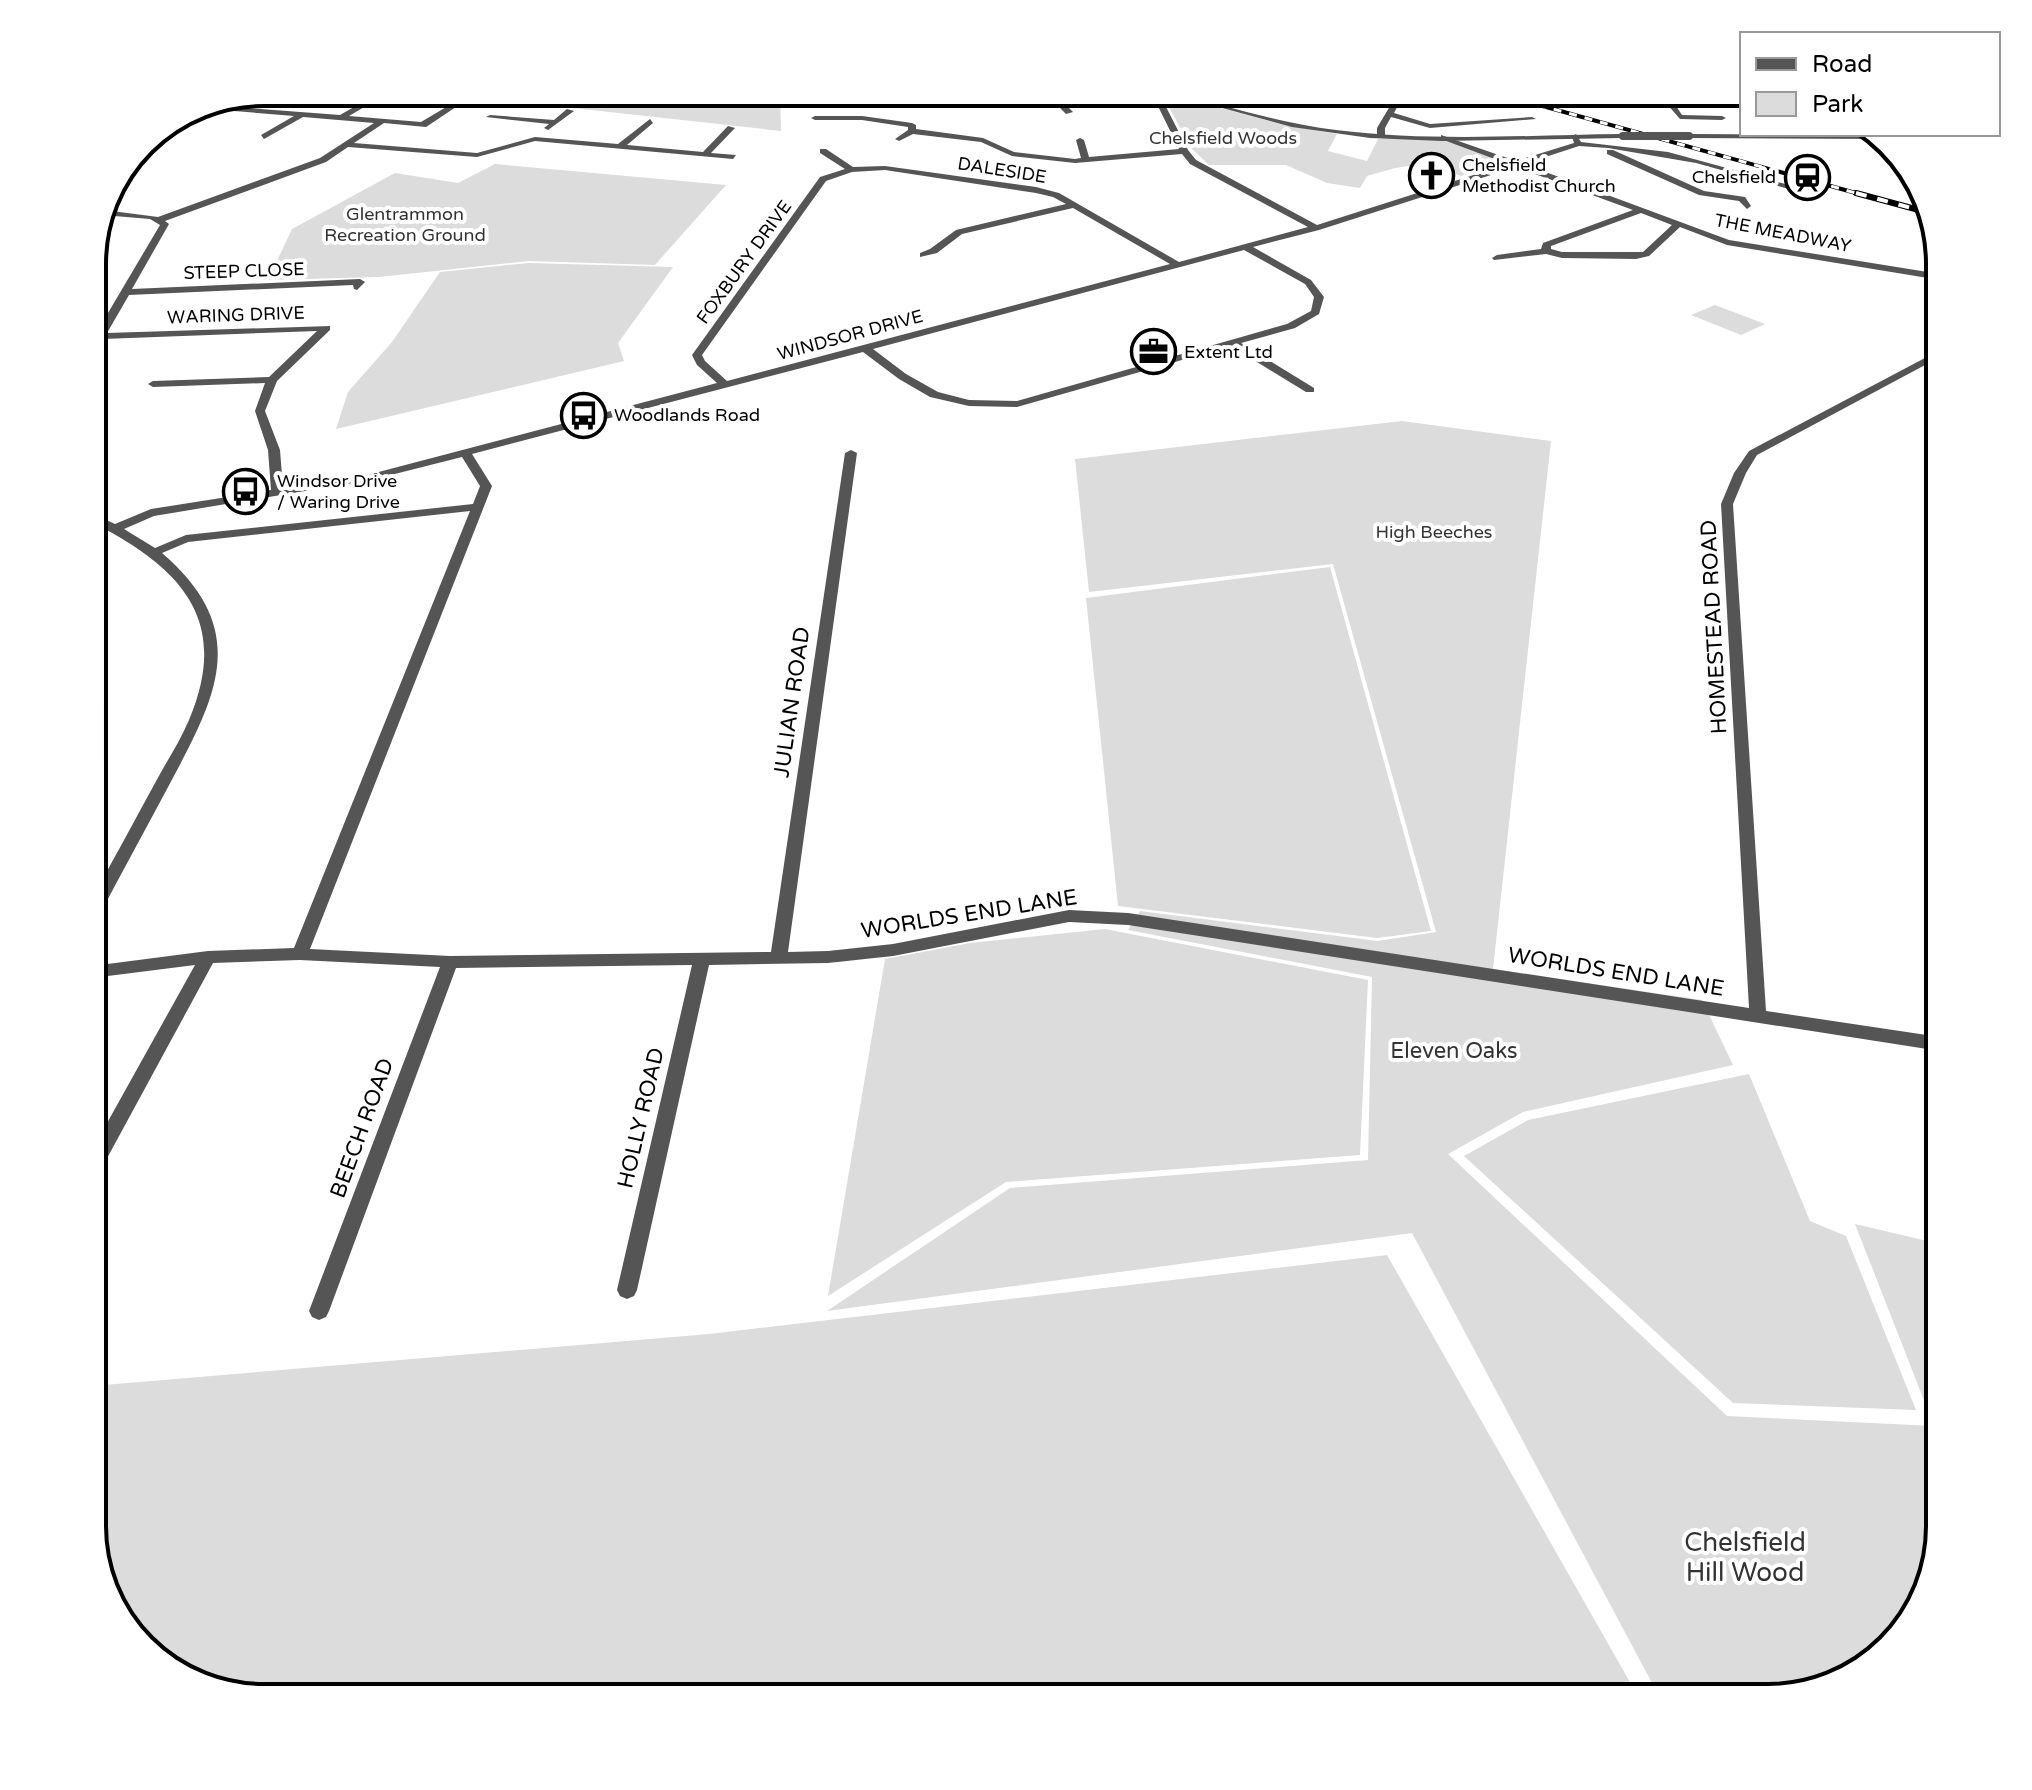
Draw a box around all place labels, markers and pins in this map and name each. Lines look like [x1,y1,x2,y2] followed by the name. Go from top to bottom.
[1407,151,1455,199] church icon: Chelsfield Methodist Church
[1783,153,1831,201] station icon: Chelsfield
[1462,154,1616,197] place label: Chelsfield Methodist Church
[1692,166,1776,188] place label: Chelsfield
[1129,328,1177,376] office icon: Extent Ltd
[1184,341,1273,363] place label: Extent Ltd
[559,391,607,439] bus stop icon: Woodlands Road
[614,404,760,426] place label: Woodlands Road
[222,467,270,515] bus stop icon: Windsor Drive / Waring Drive
[277,470,400,513] place label: Windsor Drive / Waring Drive

